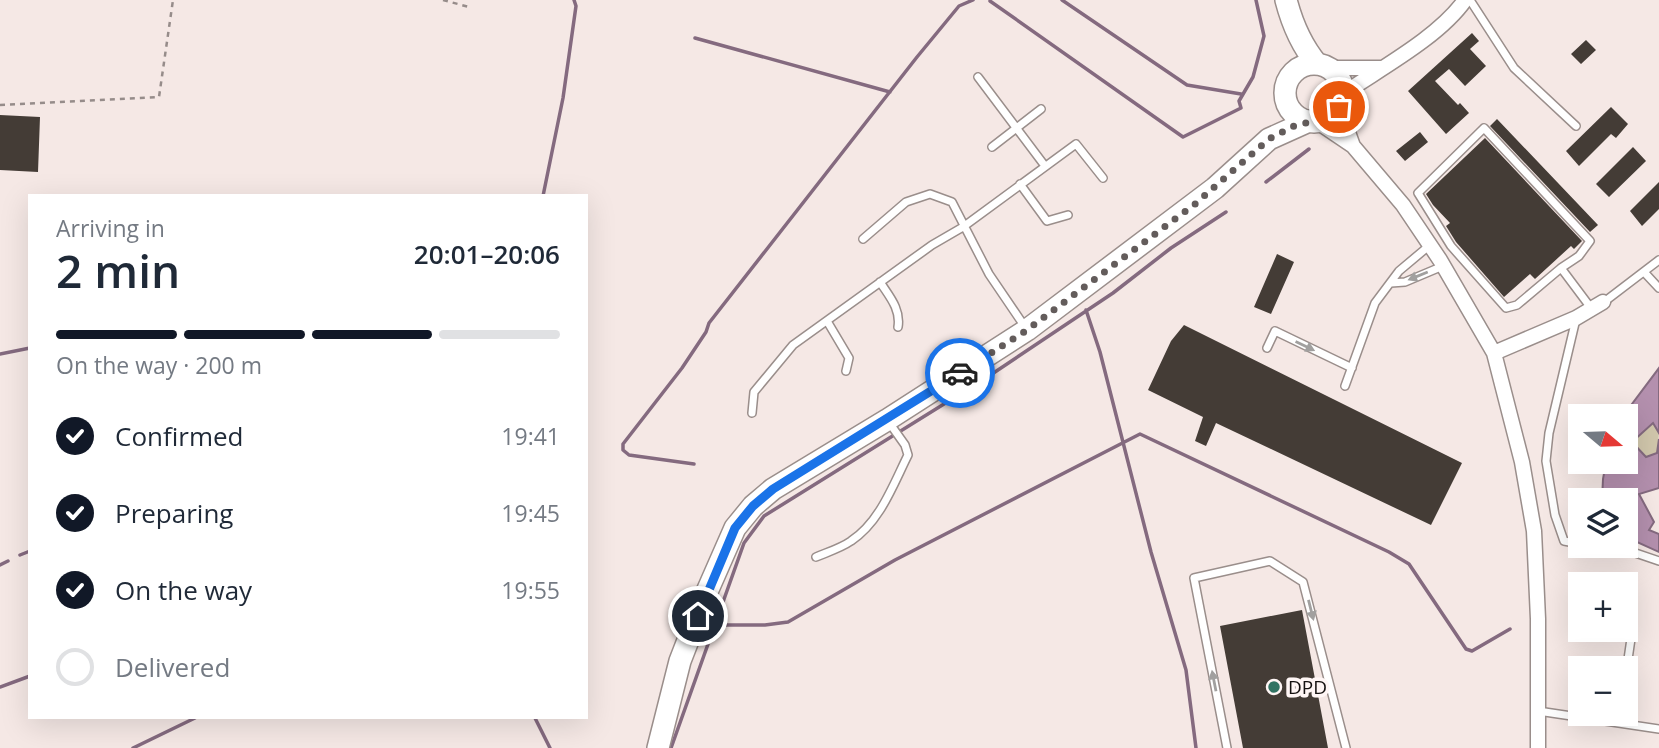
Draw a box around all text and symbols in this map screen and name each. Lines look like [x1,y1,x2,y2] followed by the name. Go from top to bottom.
[1309,77,1369,137] pin
[1320,88,1358,126] icon: bag
[56,212,165,244] text: Arriving in
[414,236,560,272] text: 20:01–20:06
[56,239,180,301] text: 2 min
[1407,271,1428,282] one-way arrow
[925,338,995,408] courier
[1295,340,1315,351] one-way arrow
[56,349,262,381] text: On the way · 200 m
[941,354,979,392] icon: car
[1568,404,1638,474] north arrow
[1568,404,1638,726] map controls
[56,417,94,455] icon: check
[115,418,243,454] text: Confirmed
[501,420,560,452] text: 19:41
[1568,488,1638,558] button: layers
[56,494,94,532] icon: check
[115,495,233,531] text: Preparing
[501,497,560,529] text: 19:45
[56,571,94,609] icon: check
[115,572,252,608] text: On the way
[1568,572,1638,642] button: +
[501,574,560,606] text: 19:55
[668,586,728,646] pin
[679,597,717,635] icon: home
[1306,599,1317,621] one-way arrow
[115,649,230,685] text: Delivered
[1568,656,1638,726] button: −
[1208,670,1219,692] one-way arrow
[1288,674,1327,700] place label: DPD
[1266,679,1282,695] marker: DPD

